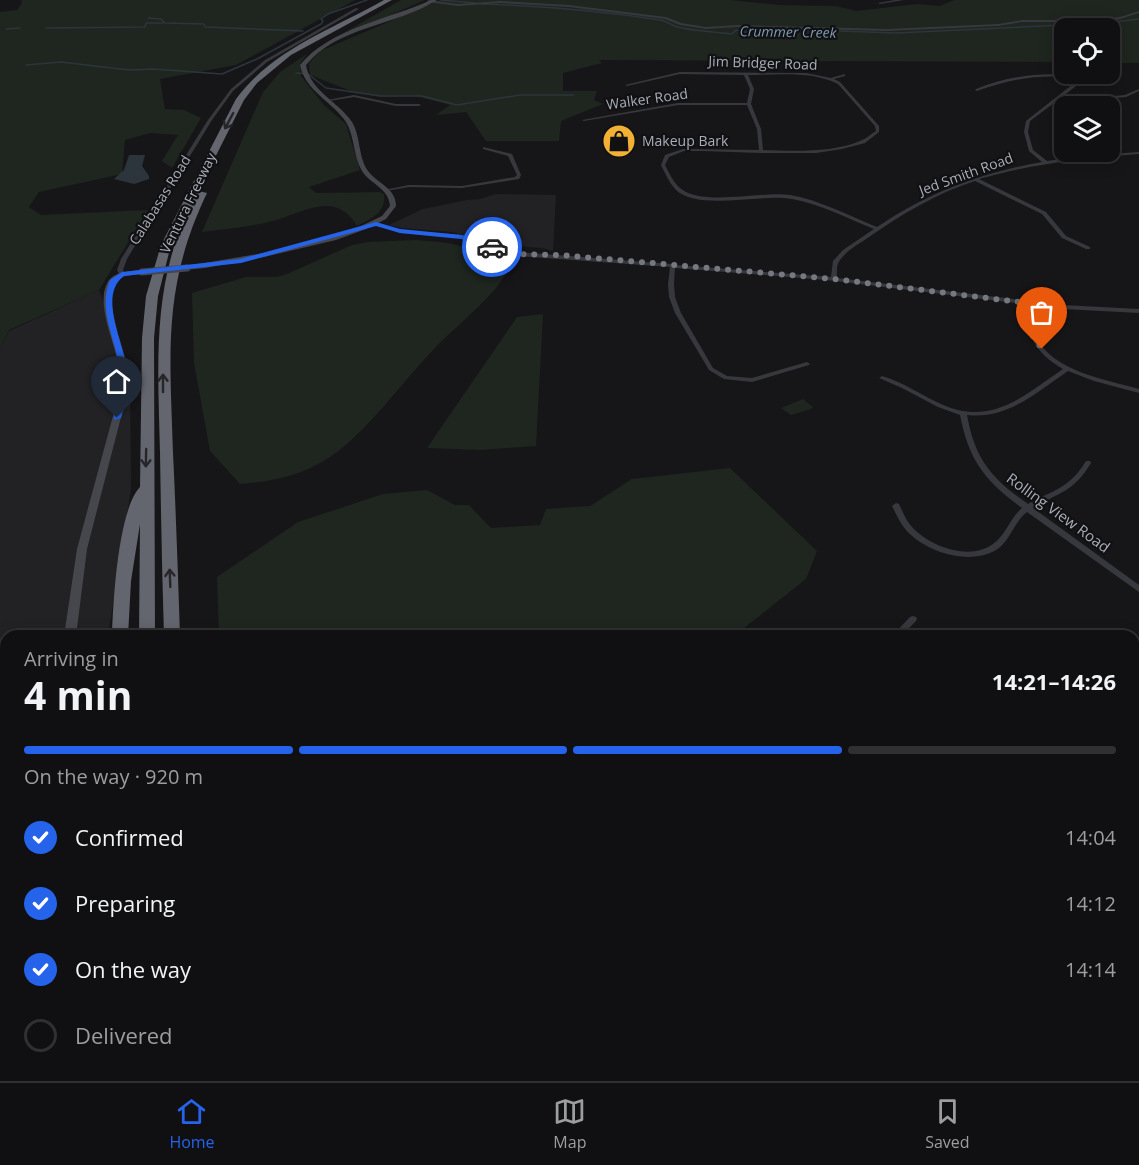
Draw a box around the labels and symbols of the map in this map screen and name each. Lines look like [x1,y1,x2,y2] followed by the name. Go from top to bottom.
[739,21,838,42] water label: Crummer Creek
[706,51,818,74] street label: Jim Bridger Road
[605,83,689,114] street label: Walker Road
[223,112,235,129] one-way arrow
[601,123,637,159] shop icon: Makeup Bark
[642,131,729,150] place label: Makeup Bark
[155,148,221,256] street label: Ventura Freeway
[914,148,1015,200] street label: Jed Smith Road
[124,151,195,248] street label: Calabasas Road
[462,217,522,277] courier
[1016,287,1067,349] pin
[91,356,142,418] pin
[157,373,169,393] one-way arrow
[140,447,152,467] one-way arrow
[1003,468,1114,557] street label: Rolling View Road
[164,568,175,588] one-way arrow

